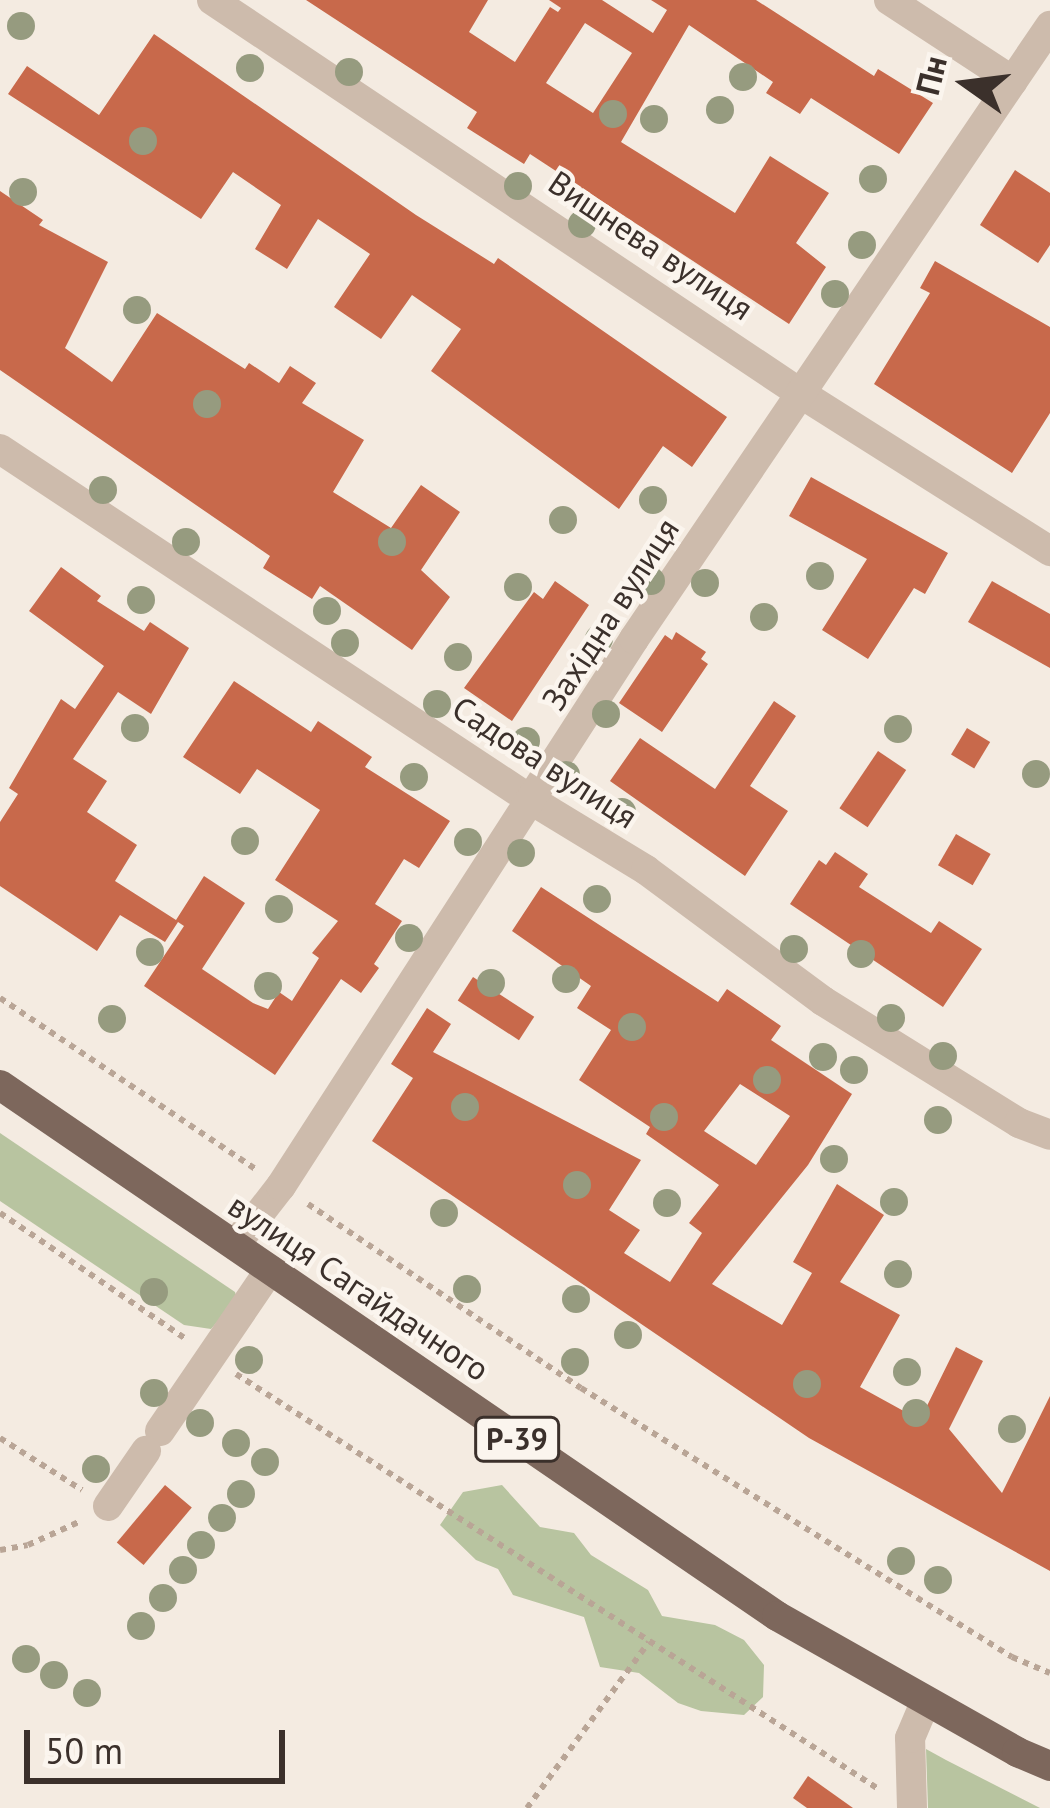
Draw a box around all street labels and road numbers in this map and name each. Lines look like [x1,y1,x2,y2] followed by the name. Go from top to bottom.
[541,162,761,328] street label: Вишнева вулиця
[533,511,687,717] street label: Західна вулиця
[445,688,645,836] street label: Садова вулиця
[221,1185,497,1389] street label: вулиця Сагайдачного
[472,1415,562,1463] road number: Р-39

